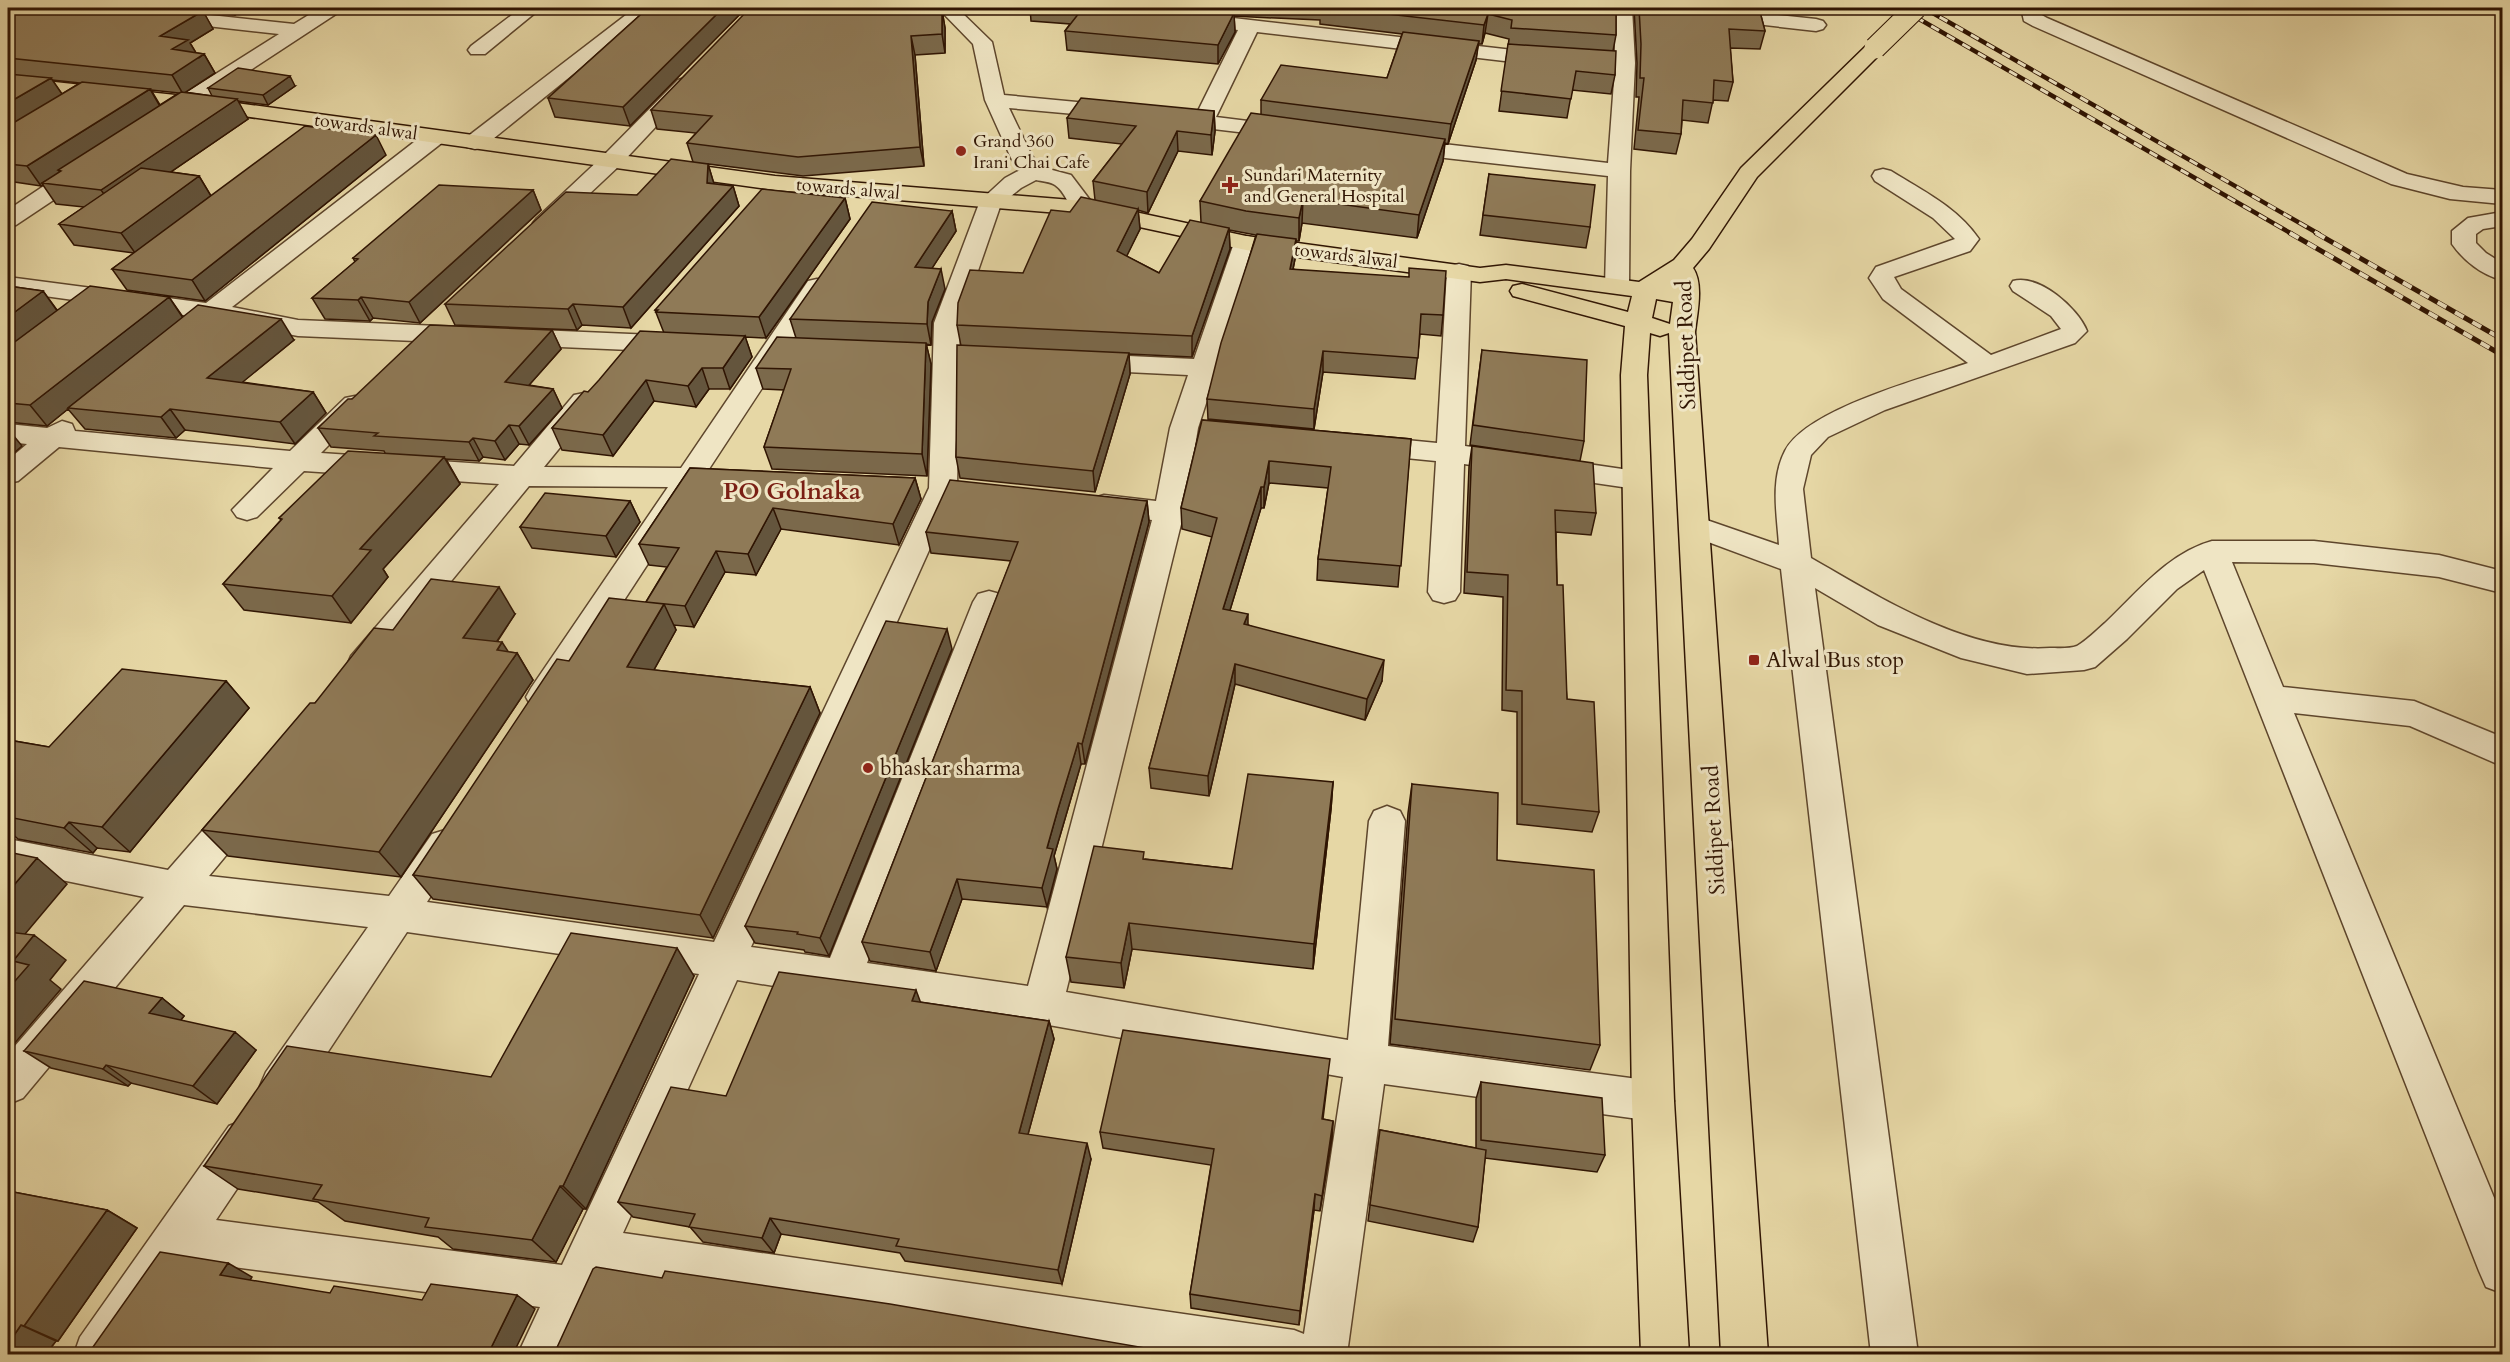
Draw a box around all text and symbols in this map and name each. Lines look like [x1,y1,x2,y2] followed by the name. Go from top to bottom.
[313,107,420,147] street label: towards alwal
[973,129,1090,175] place label: Grand 360 Irani Chai Cafe
[954,144,968,158] marker: Grand 360 Irani Chai Cafe
[1244,163,1405,209] place label: Sundari Maternity and General Hospital
[795,172,901,206] street label: towards alwal
[1221,176,1239,194] marker: Sundari Maternity and General Hospital
[1293,237,1399,275] street label: towards alwal
[1669,279,1703,410] street label: Siddipet Road
[723,475,861,508] district label: PO Golnaka
[1766,645,1904,675] place label: Alwal Bus stop
[1747,653,1761,667] marker: Alwal Bus stop
[880,753,1022,783] place label: bhaskar sharma
[861,761,875,775] marker: bhaskar sharma
[1696,764,1732,896] street label: Siddipet Road

